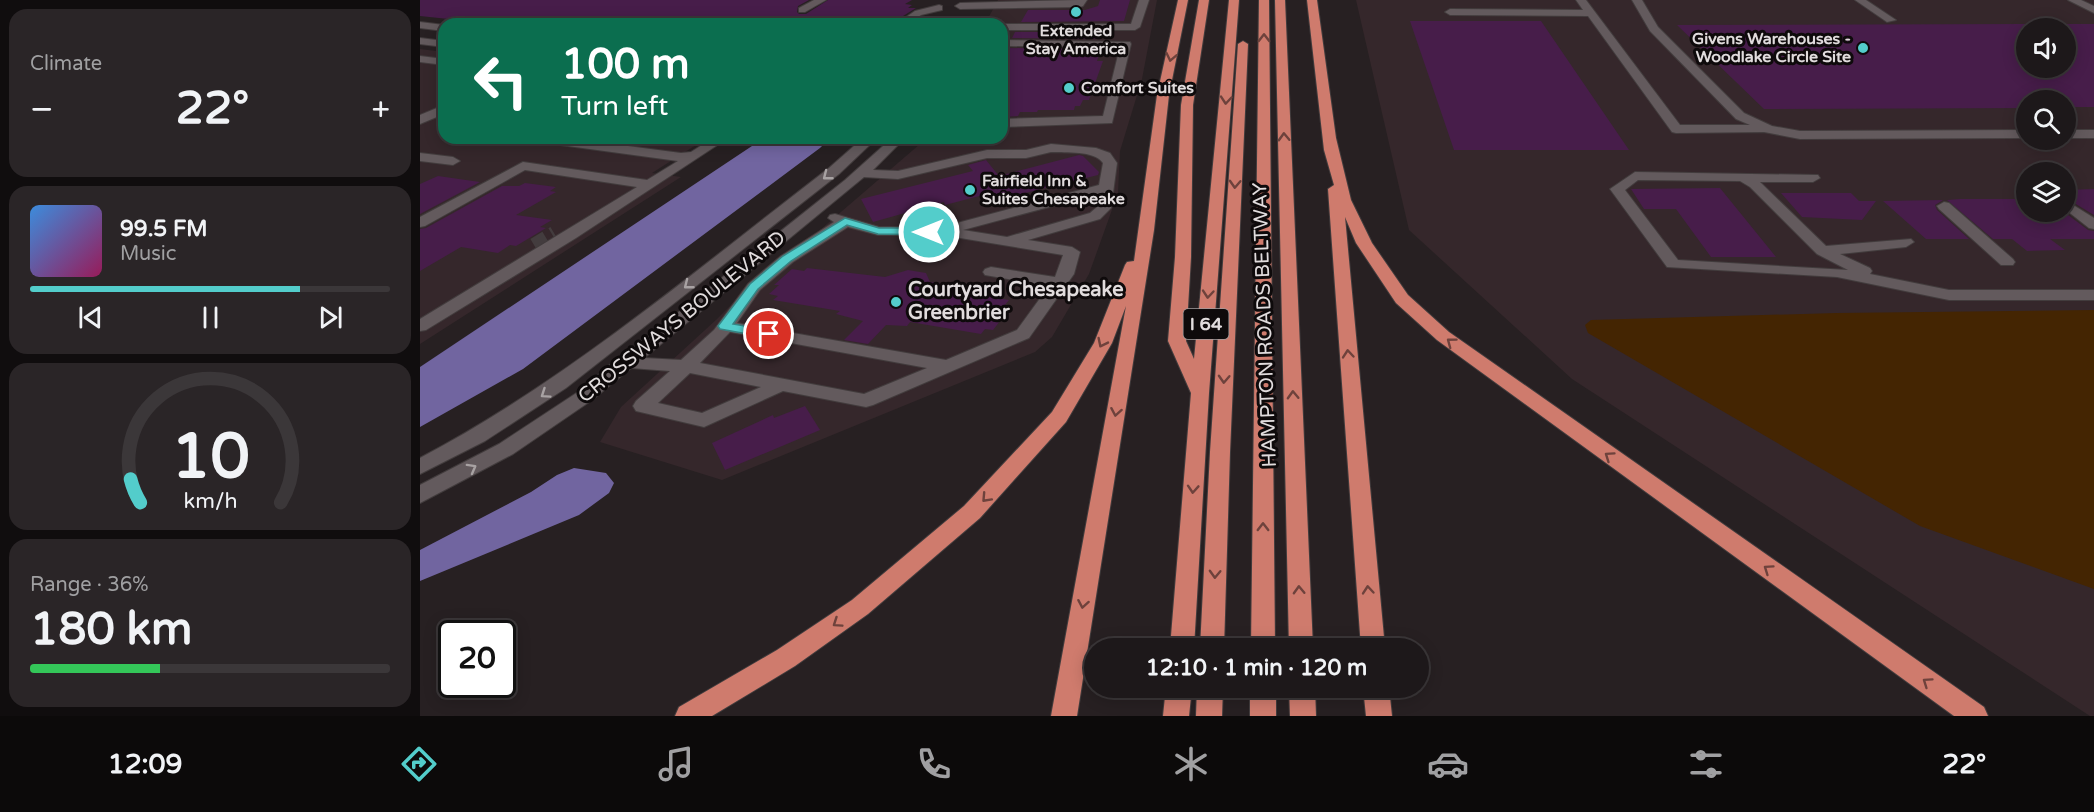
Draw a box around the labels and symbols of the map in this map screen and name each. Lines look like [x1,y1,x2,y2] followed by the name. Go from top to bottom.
[1069,5,1083,19] marker: Extended Stay America
[1026,21,1126,59] place label: Extended Stay America
[1692,29,1851,67] place label: Givens Warehouses - Woodlake Circle Site
[1258,33,1270,42] one-way arrow
[1856,41,1870,55] marker: Givens Warehouses - Woodlake Circle Site
[1165,52,1178,62] one-way arrow
[1081,78,1194,98] place label: Comfort Suites
[1062,81,1076,95] marker: Comfort Suites
[1220,96,1233,105] one-way arrow
[1278,132,1290,141] one-way arrow
[823,169,834,180] one-way arrow
[982,171,1125,209] place label: Fairfield Inn & Suites Chesapeake
[1228,180,1241,189] one-way arrow
[1248,182,1282,468] street label: HAMPTON ROADS BELTWAY
[963,183,977,197] marker: Fairfield Inn & Suites Chesapeake
[897,200,961,264] position arrow
[573,226,791,408] street label: CROSSWAYS BOULEVARD
[684,278,695,289] one-way arrow
[908,278,1124,325] place label: Courtyard Chesapeake Greenbrier
[1202,290,1215,299] one-way arrow
[889,295,903,309] marker: Courtyard Chesapeake Greenbrier
[743,308,794,359] pin
[1184,309,1228,339] road number: I 64
[1097,336,1109,347] one-way arrow
[1447,339,1458,350] one-way arrow
[1342,349,1355,358] one-way arrow
[1217,374,1230,383] one-way arrow
[540,387,551,398] one-way arrow
[1286,390,1299,399] one-way arrow
[1110,407,1122,416] one-way arrow
[1605,453,1616,464] one-way arrow
[466,464,476,475] one-way arrow
[1187,484,1200,493] one-way arrow
[982,490,993,501] one-way arrow
[1257,522,1269,531] one-way arrow
[1764,565,1775,576] one-way arrow
[1208,569,1221,578] one-way arrow
[1293,585,1305,594] one-way arrow
[1362,585,1375,594] one-way arrow
[1077,599,1090,609] one-way arrow
[832,616,843,627] one-way arrow
[438,620,516,698] speed limit sign: 20
[1923,678,1934,689] one-way arrow

